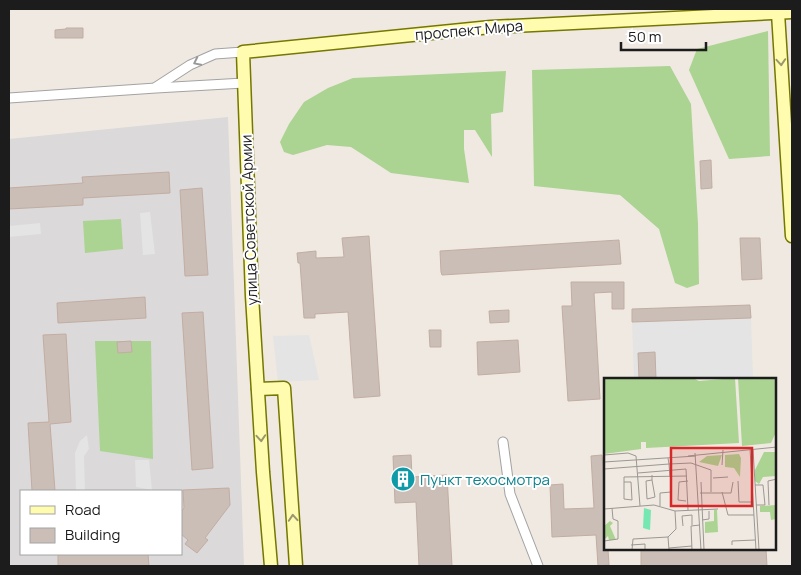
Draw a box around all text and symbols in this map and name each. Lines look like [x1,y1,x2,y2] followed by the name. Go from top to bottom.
[414,15,524,45] street label: проспект Мира
[621,20,706,52] scale bar
[628,26,662,47] text: 50 m
[193,56,202,66] one-way arrow
[776,58,787,66] one-way arrow
[236,134,262,306] street label: улица Советской Армии
[604,378,776,550] inset map
[255,434,266,442] one-way arrow
[390,466,416,492] building icon: Пункт техосмотра
[420,469,550,490] place label: Пункт техосмотра
[20,490,182,555] legend
[65,499,101,520] text: Road
[287,513,298,521] one-way arrow
[65,524,120,545] text: Building

